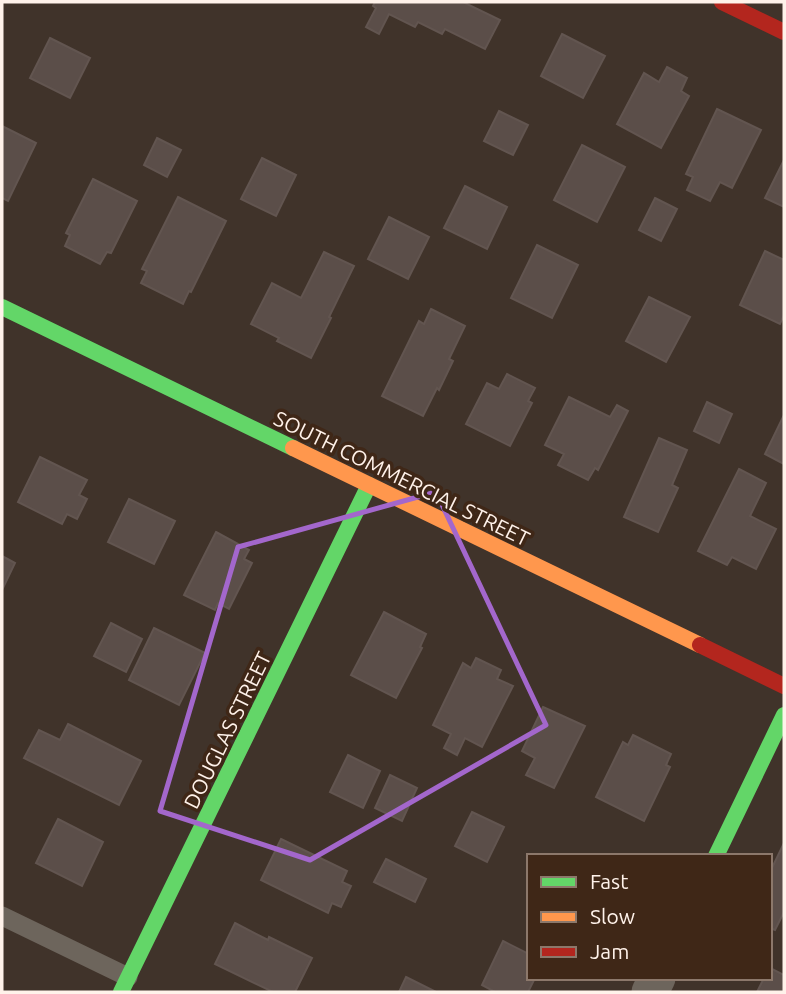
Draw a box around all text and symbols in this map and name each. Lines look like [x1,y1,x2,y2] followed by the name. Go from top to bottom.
[270,406,534,551] street label: SOUTH COMMERCIAL STREET
[179,647,276,812] street label: DOUGLAS STREET
[527,854,772,980] legend
[590,869,628,893] text: Fast
[590,904,635,928] text: Slow
[590,939,629,963] text: Jam

